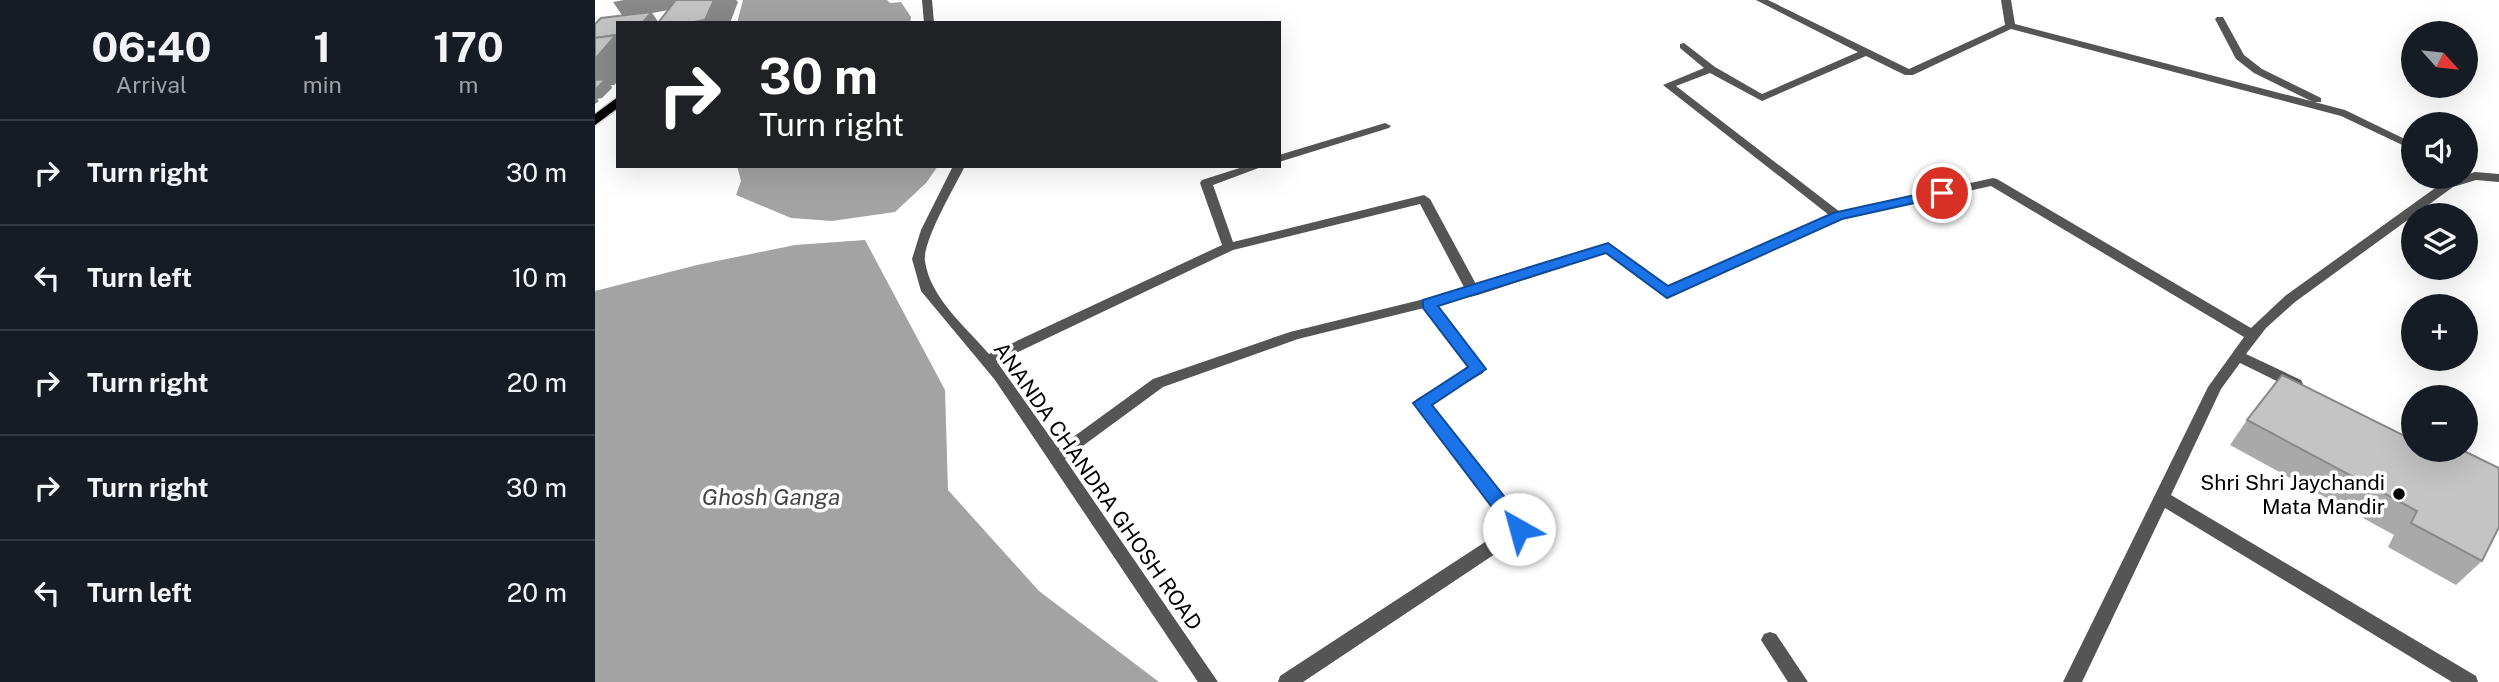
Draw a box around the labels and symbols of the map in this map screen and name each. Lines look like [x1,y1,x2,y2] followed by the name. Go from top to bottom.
[2401,21,2478,98] north arrow
[1912,163,1972,223] pin
[989,337,1207,635] street label: ANANDA CHANDRA GHOSH ROAD
[2200,470,2385,519] place label: Shri Shri Jaychandi Mata Mandir
[702,483,840,510] water label: Ghosh Ganga
[2391,486,2407,502] marker: Shri Shri Jaychandi Mata Mandir
[1482,492,1556,566] position arrow

